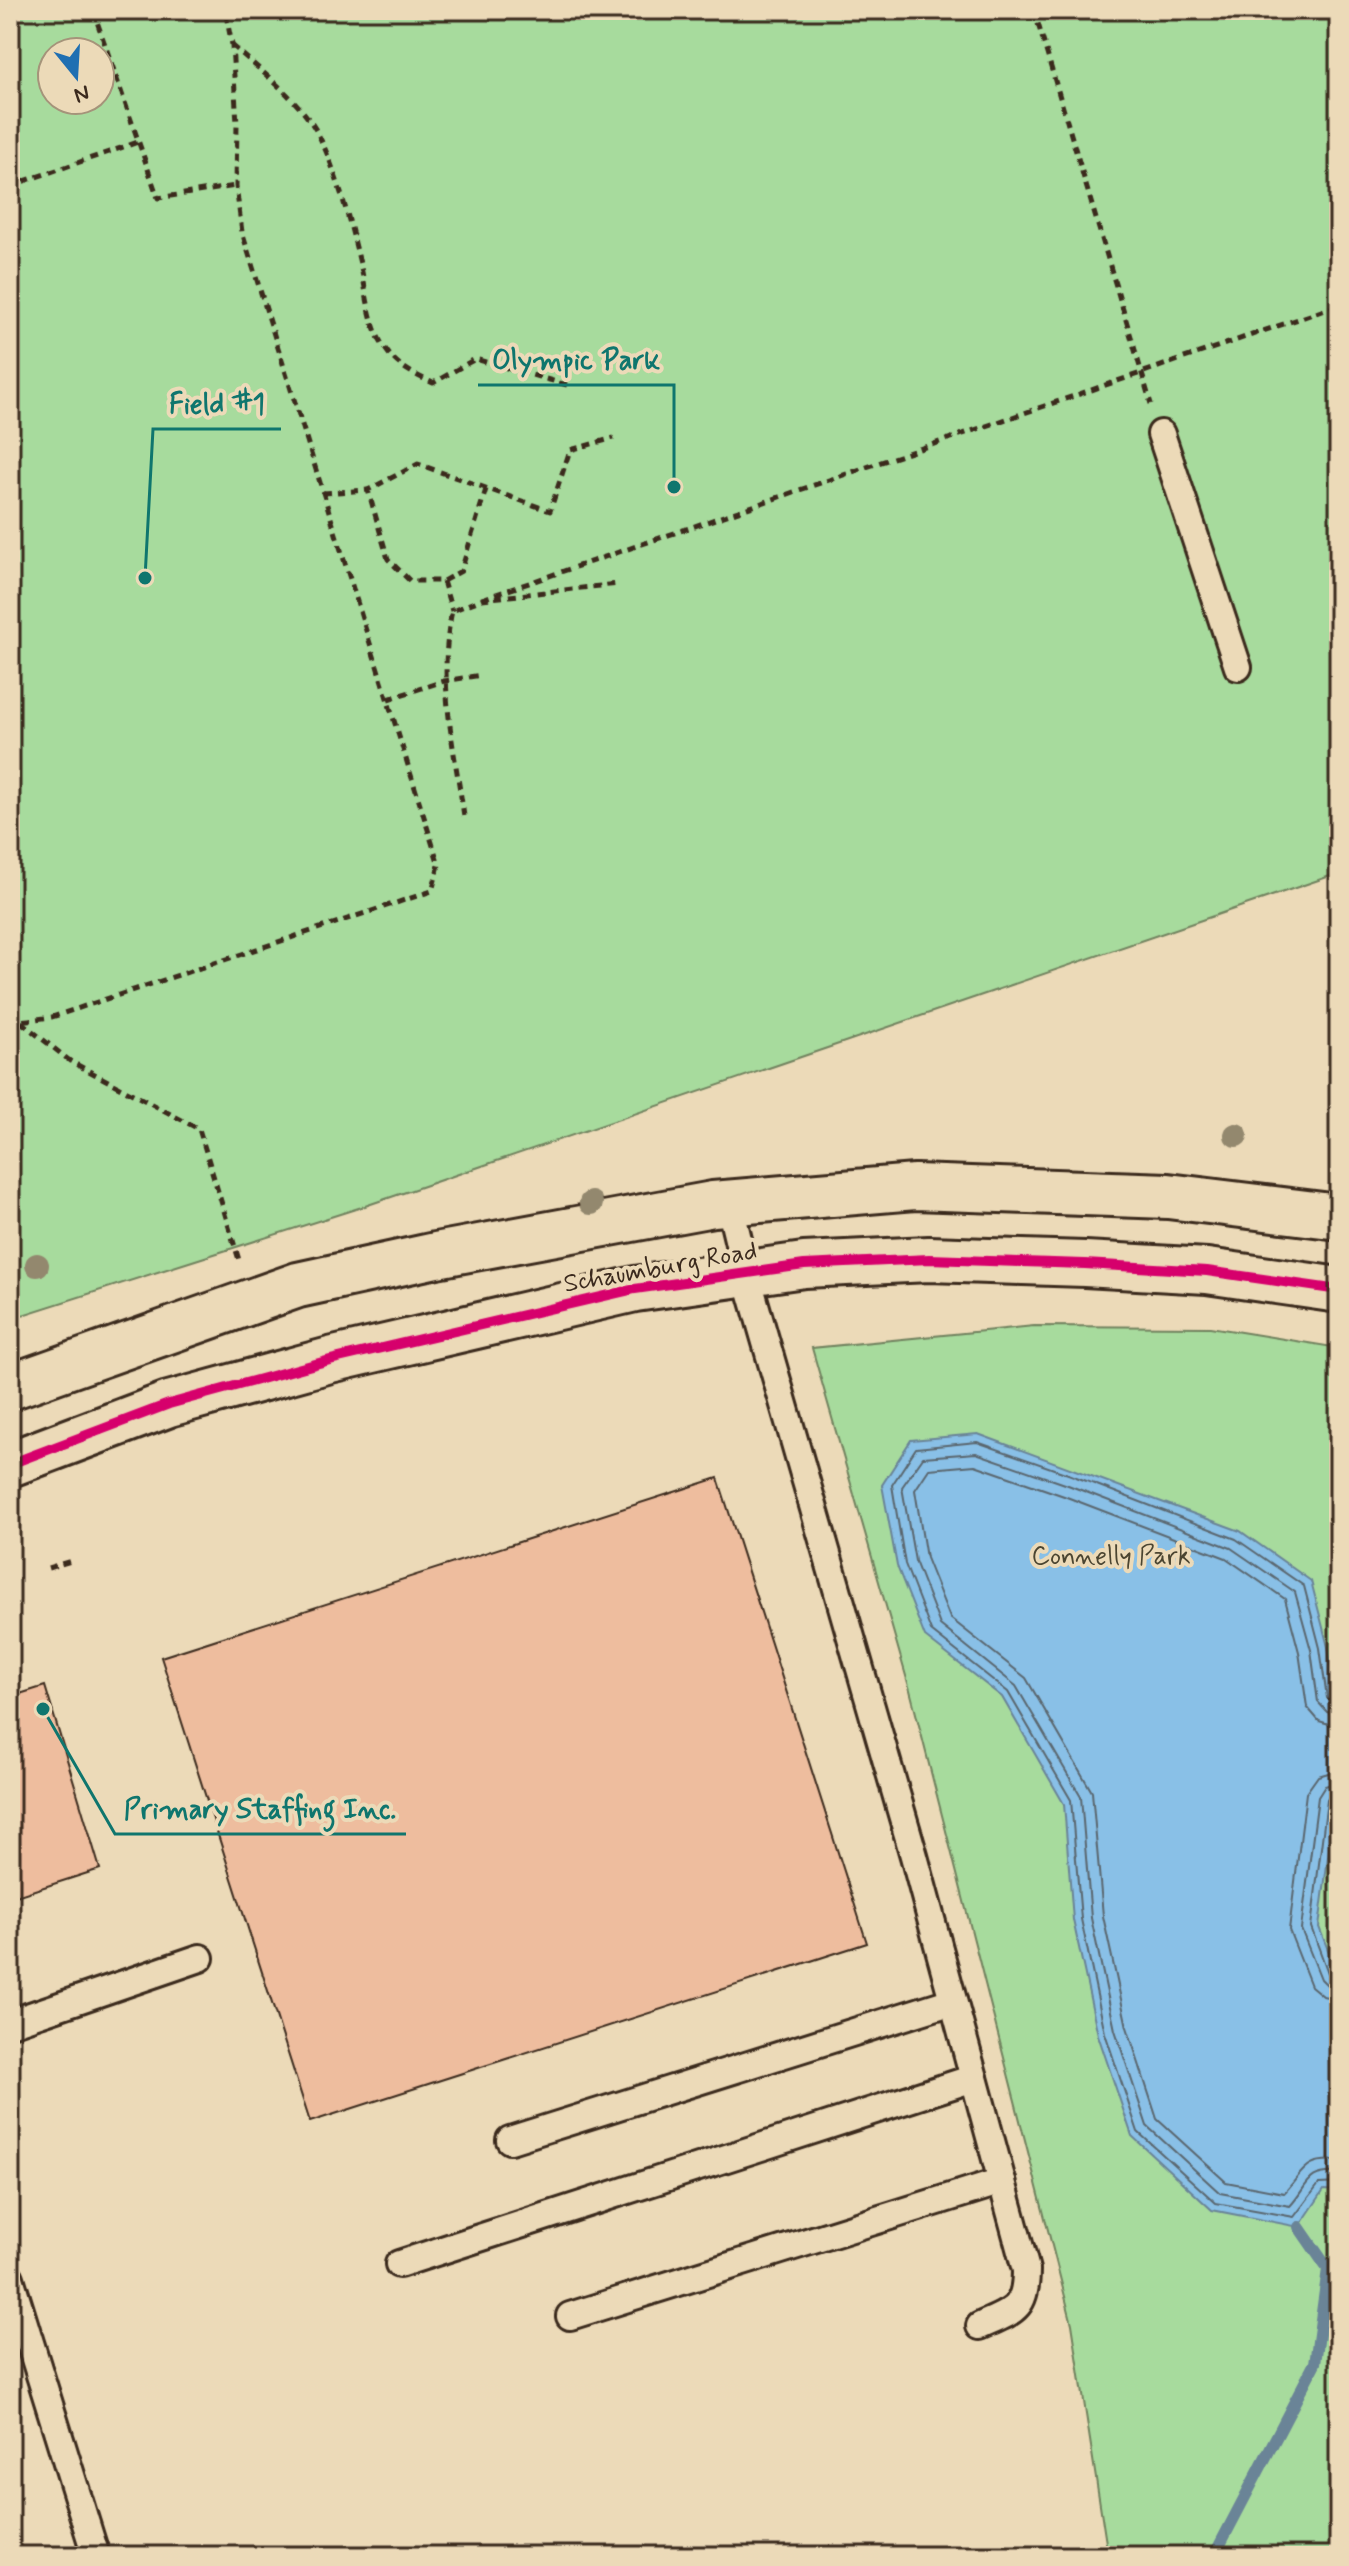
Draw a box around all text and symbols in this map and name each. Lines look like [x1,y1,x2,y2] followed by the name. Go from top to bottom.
[36,36,116,116] north arrow
[70,78,93,109] text: N
[478,333,674,385] callout: Olympic Park
[492,343,660,380] text: Olympic Park
[153,377,281,429] callout: Field #1
[169,386,265,424] text: Field #1
[561,1234,760,1302] street label: Schaumburg Road
[1031,1540,1191,1574] park label: Connelly Park
[115,1782,406,1834] callout: Primary Staffing Inc.
[124,1792,396,1832] text: Primary Staffing Inc.

